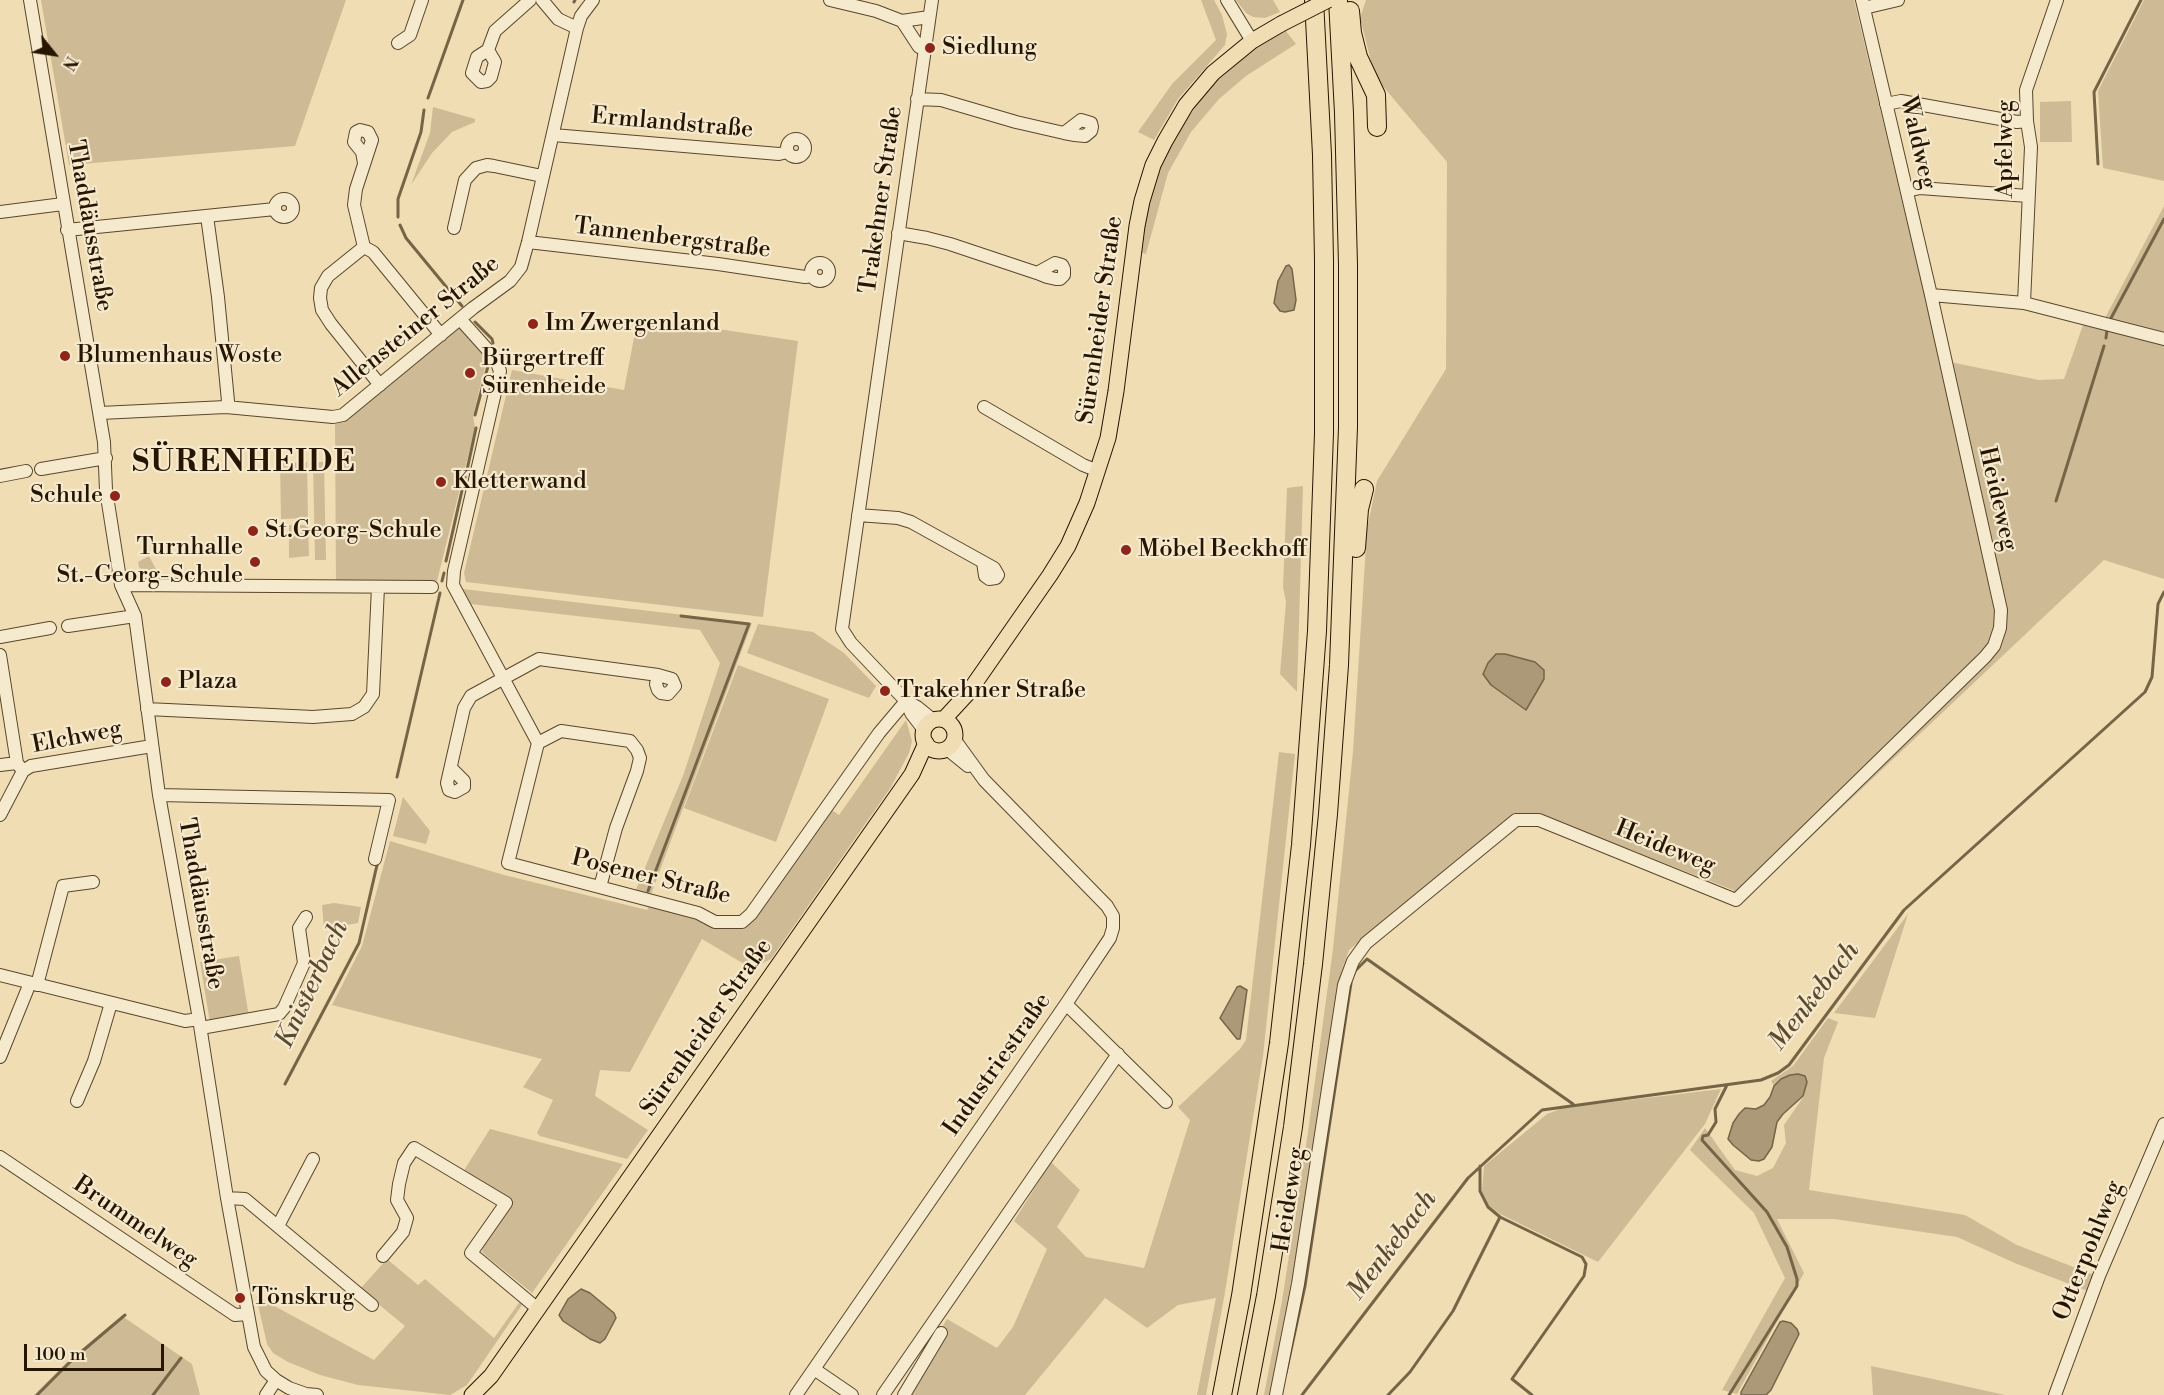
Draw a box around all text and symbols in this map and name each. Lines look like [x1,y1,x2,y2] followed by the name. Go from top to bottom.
[24,24,84,84] north arrow
[942,34,1037,62] place label: Siedlung
[923,41,937,55] marker: Siedlung
[58,53,81,73] text: N
[1892,94,1942,192] street label: Waldweg
[1992,100,2020,198] street label: Apfelweg
[590,103,754,145] street label: Ermlandstraße
[855,104,909,296] street label: Trakehner Straße
[60,138,118,314] street label: Thaddäusstraße
[572,213,772,265] street label: Tannenbergstraße
[1072,214,1130,426] street label: Sürenheider Straße
[326,250,506,404] street label: Allensteiner Straße
[545,310,720,338] place label: Im Zwergenland
[526,317,540,331] marker: Im Zwergenland
[77,342,282,370] place label: Blumenhaus Woste
[482,345,606,401] place label: Bürgertreff Sürenheide
[58,349,72,363] marker: Blumenhaus Woste
[463,366,477,380] marker: Bürgertreff Sürenheide
[1971,444,2023,554] street label: Heideweg
[132,446,356,482] district label: SÜRENHEIDE
[453,468,587,496] place label: Kletterwand
[434,475,448,489] marker: Kletterwand
[30,482,103,510] place label: Schule
[108,489,122,503] marker: Schule
[265,517,442,545] place label: St.Georg-Schule
[246,524,260,538] marker: St.Georg-Schule
[56,534,243,590] place label: Turnhalle St.-Georg-Schule
[1138,536,1307,564] place label: Möbel Beckhoff
[1119,543,1133,557] marker: Möbel Beckhoff
[248,555,262,569] marker: Turnhalle St.-Georg-Schule
[178,668,237,696] place label: Plaza
[159,675,173,689] marker: Plaza
[897,677,1086,705] place label: Trakehner Straße
[878,684,892,698] marker: Trakehner Straße
[30,715,124,761] street label: Elchweg
[1610,815,1720,881] street label: Heideweg
[171,816,229,992] street label: Thaddäusstraße
[568,844,734,912] street label: Posener Straße
[270,917,356,1053] water label: Knisterbach
[635,934,779,1122] street label: Sürenheider Straße
[1763,936,1867,1058] water label: Menkebach
[938,988,1058,1142] street label: Industriestraße
[1267,1145,1313,1255] street label: Heideweg
[67,1171,203,1275] street label: Brummelweg
[2048,1177,2130,1325] street label: Otterpohlweg
[1342,1185,1444,1307] water label: Menkebach
[252,1284,355,1312] place label: Tönskrug
[233,1291,247,1305] marker: Tönskrug
[27,1332,166,1370] scale bar
[35,1343,86,1366] text: 100 m

